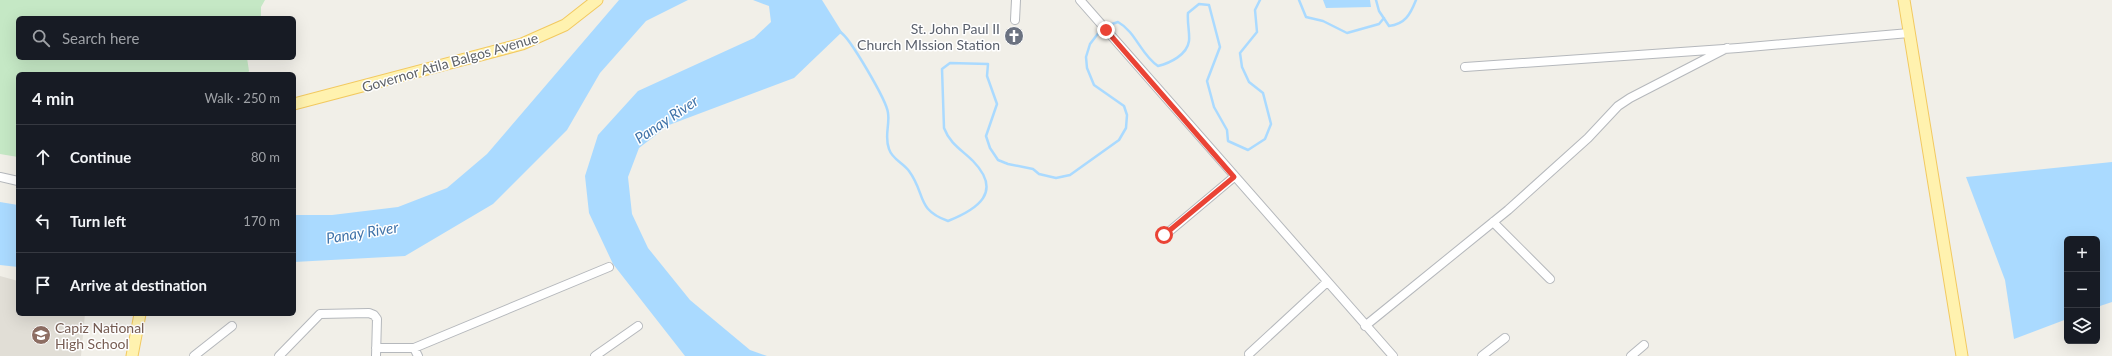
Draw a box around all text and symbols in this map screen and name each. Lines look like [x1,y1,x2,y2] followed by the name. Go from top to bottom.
[16,16,296,60] search box
[857,20,1000,53] place label: St. John Paul II Church MIssion Station
[1097,21,1115,39] route end
[1003,25,1025,47] church icon: St. John Paul II Church MIssion Station
[30,27,52,49] icon: search
[62,29,139,47] text: Search here
[360,29,540,95] street label: Governor Atila Balgos Avenue
[32,88,74,109] text: 4 min
[204,90,280,106] text: Walk · 250 m
[631,91,702,147] water label: Panay River
[32,146,54,168] icon: ahead
[70,148,131,166] text: Continue
[251,149,280,165] text: 80 m
[32,210,54,232] icon: left
[70,212,126,230] text: Turn left
[243,213,280,229] text: 170 m
[325,217,400,247] water label: Panay River
[1155,226,1173,244] route start
[2064,236,2100,344] map controls
[2064,236,2100,272] button: +
[2064,272,2100,308] button: −
[32,274,54,296] icon: arrive
[70,276,207,294] text: Arrive at destination
[2064,308,2100,344] button: layers
[55,319,144,352] place label: Capiz National High School
[30,324,52,346] school or university icon: Capiz National High School

